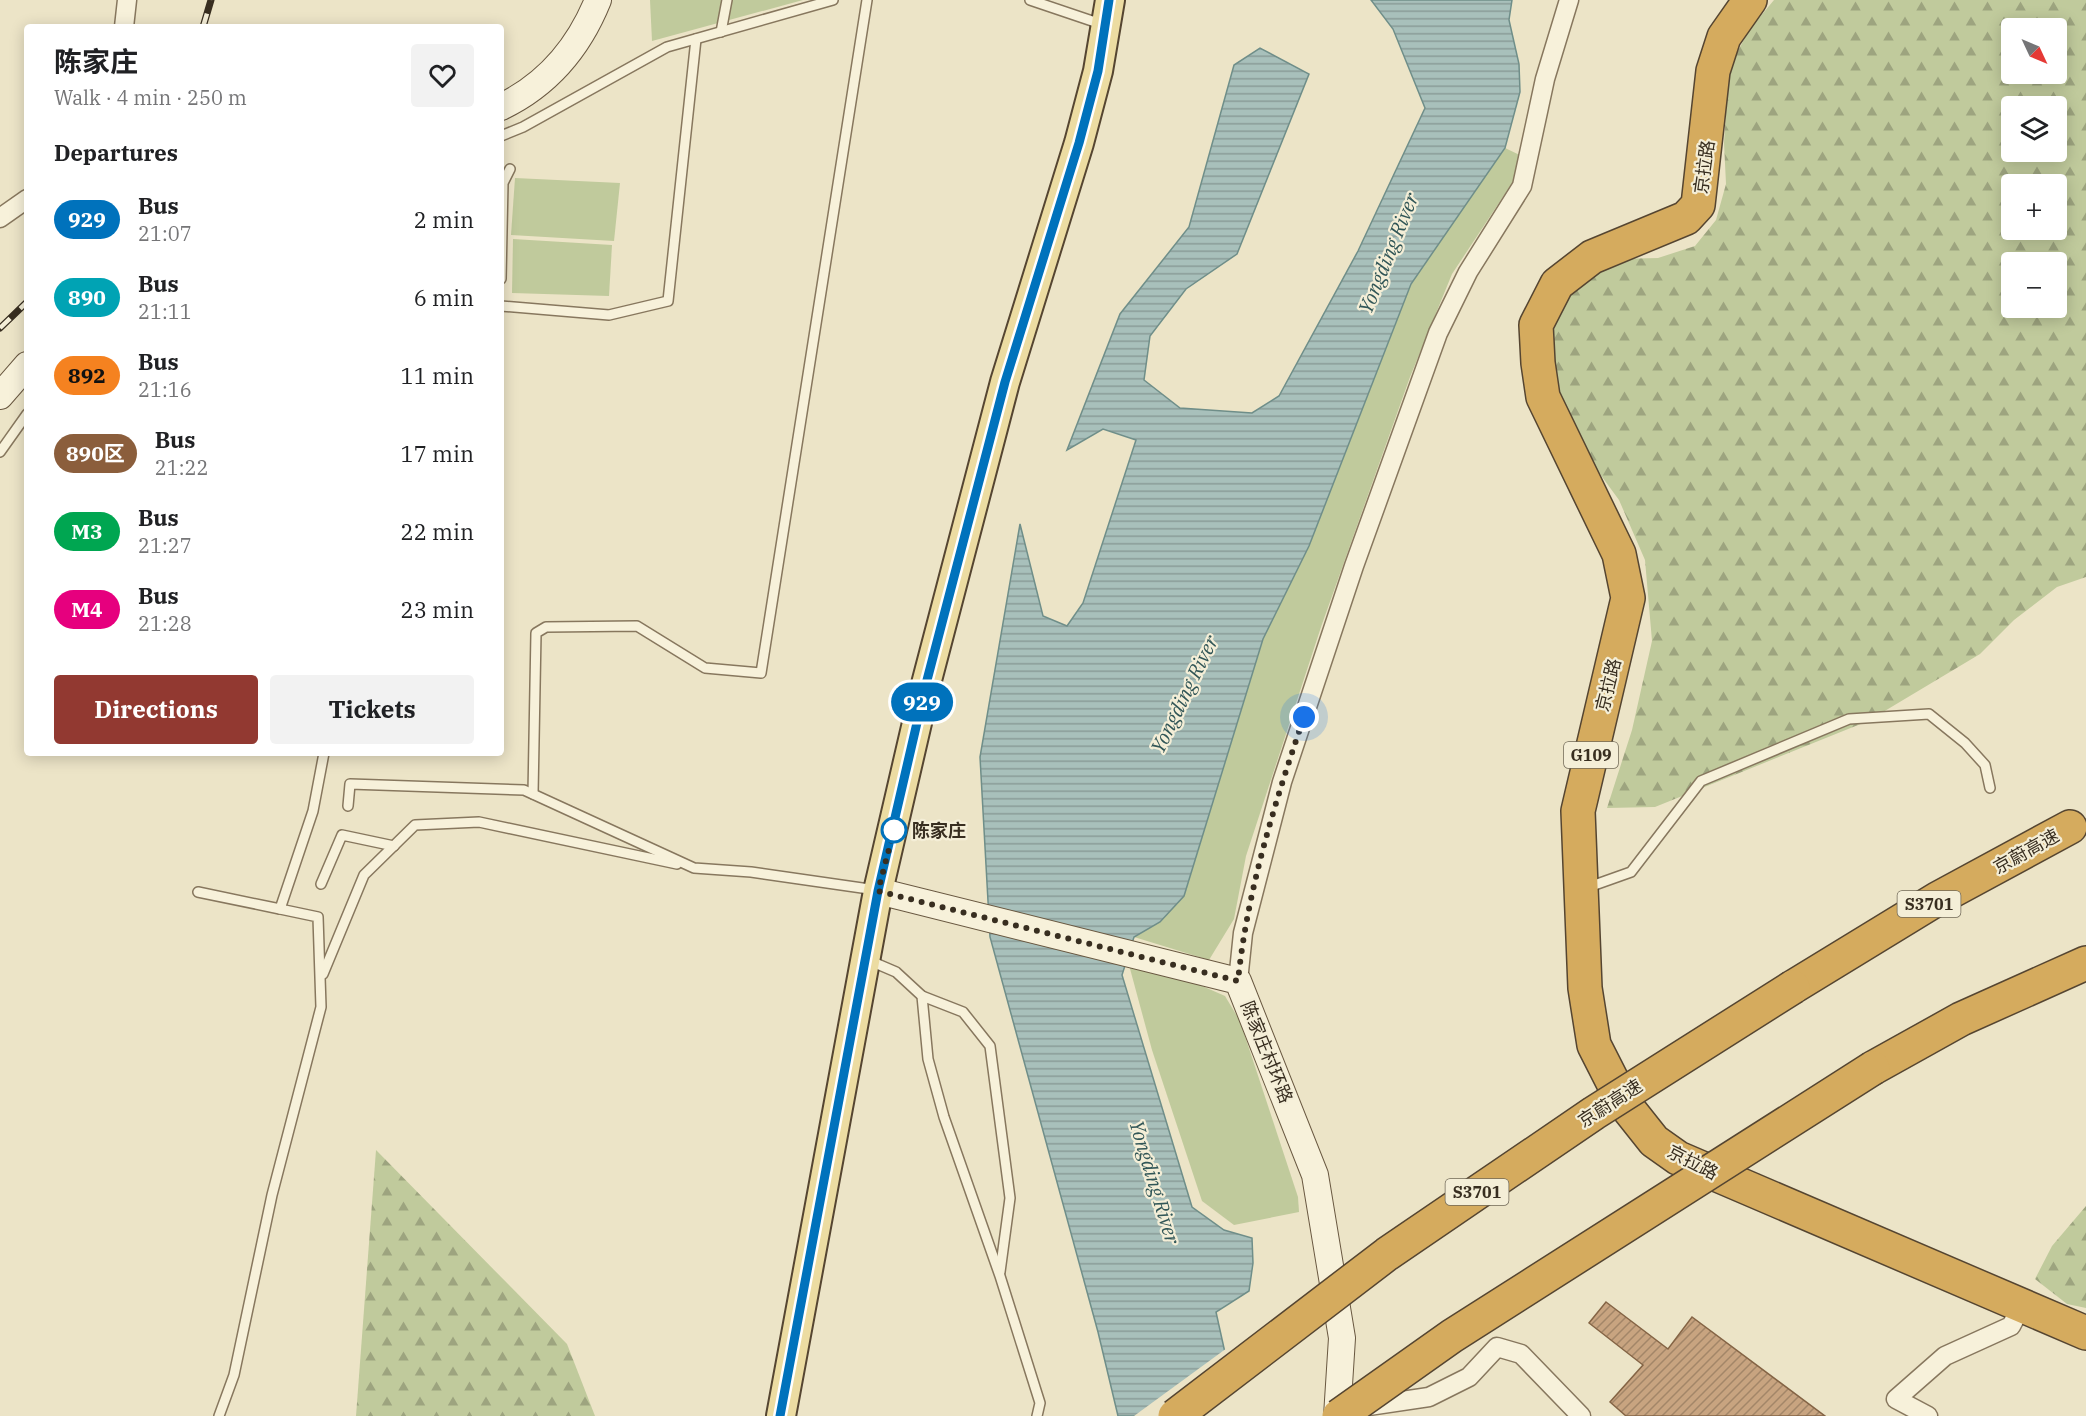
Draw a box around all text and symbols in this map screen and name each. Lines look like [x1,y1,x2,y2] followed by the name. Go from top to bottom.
[2001,18,2067,84] north arrow
[2001,18,2067,318] map controls
[54,43,138,80] text: 陈家庄
[411,44,474,107] button: heart
[54,84,247,111] text: Walk · 4 min · 250 m
[2001,96,2067,162] button: layers
[54,138,178,167] text: Departures
[1689,139,1719,195] street label: 京拉路
[2001,174,2067,240] button: +
[1352,188,1425,317] water label: Yongding River
[138,191,179,220] text: Bus
[68,205,106,233] text: 929
[414,205,474,234] text: 2 min
[138,220,192,247] text: 21:07
[2001,252,2067,318] button: −
[138,269,179,298] text: Bus
[68,283,106,311] text: 890
[414,283,474,312] text: 6 min
[138,298,192,325] text: 21:11
[138,347,179,376] text: Bus
[68,361,106,389] text: 892
[401,361,474,390] text: 11 min
[138,376,192,403] text: 21:16
[155,425,196,454] text: Bus
[66,439,125,467] text: 890区
[401,439,474,468] text: 17 min
[155,454,209,481] text: 21:22
[138,503,179,532] text: Bus
[71,517,103,545] text: M3
[401,517,474,546] text: 22 min
[138,532,192,559] text: 21:27
[138,581,179,610] text: Bus
[71,595,103,623] text: M4
[401,595,474,624] text: 23 min
[138,610,192,637] text: 21:28
[1144,629,1225,757] water label: Yongding River
[1590,656,1626,714] street label: 京拉路
[54,675,258,744] button: Directions
[270,675,474,744] button: Tickets
[888,682,956,722] line badge: 929
[903,688,941,716] text: 929
[1289,702,1319,732] your location
[1564,742,1618,768] road number: G109
[881,817,907,843] marker: 陈家庄
[912,819,966,842] place label: 陈家庄
[1989,823,2063,879] street label: 京蔚高速
[1898,891,1960,917] road number: S3701
[1236,998,1298,1106] street label: 陈家庄村环路
[1574,1074,1646,1132] street label: 京蔚高速
[1123,1117,1187,1248] water label: Yongding River
[1664,1139,1722,1185] street label: 京拉路
[1446,1179,1508,1205] road number: S3701

